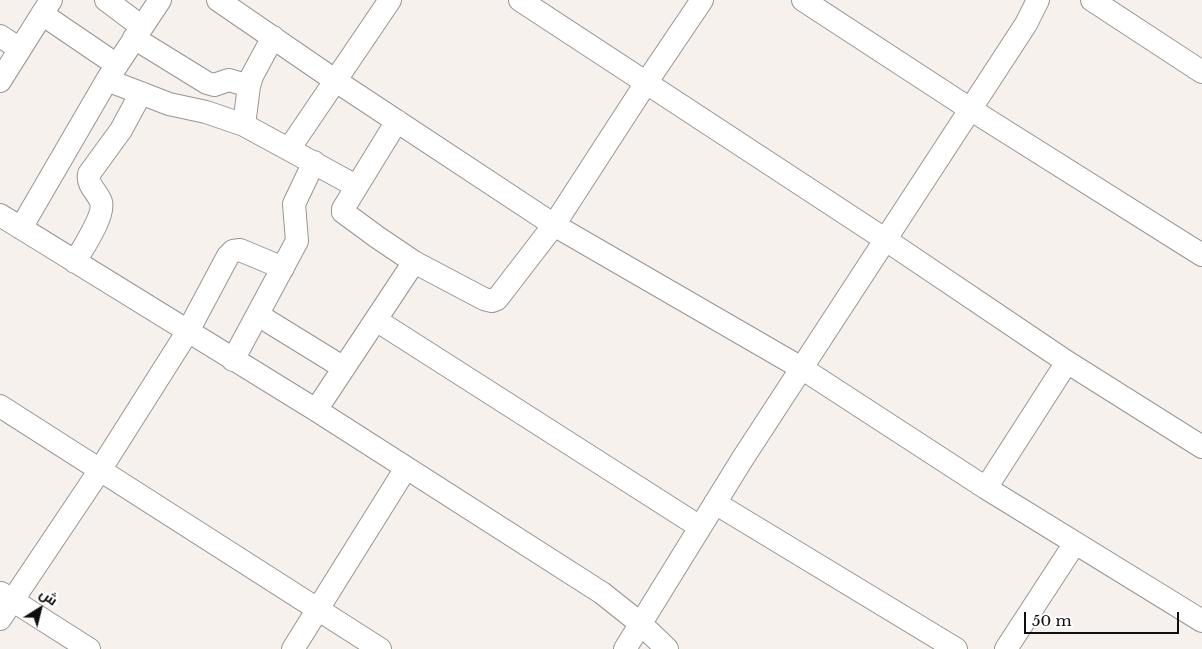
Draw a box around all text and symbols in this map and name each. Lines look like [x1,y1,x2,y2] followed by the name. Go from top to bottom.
[15,584,65,634] north arrow
[36,584,61,609] text: ش
[1027,602,1182,634] scale bar
[1032,611,1072,630] text: 50 m

